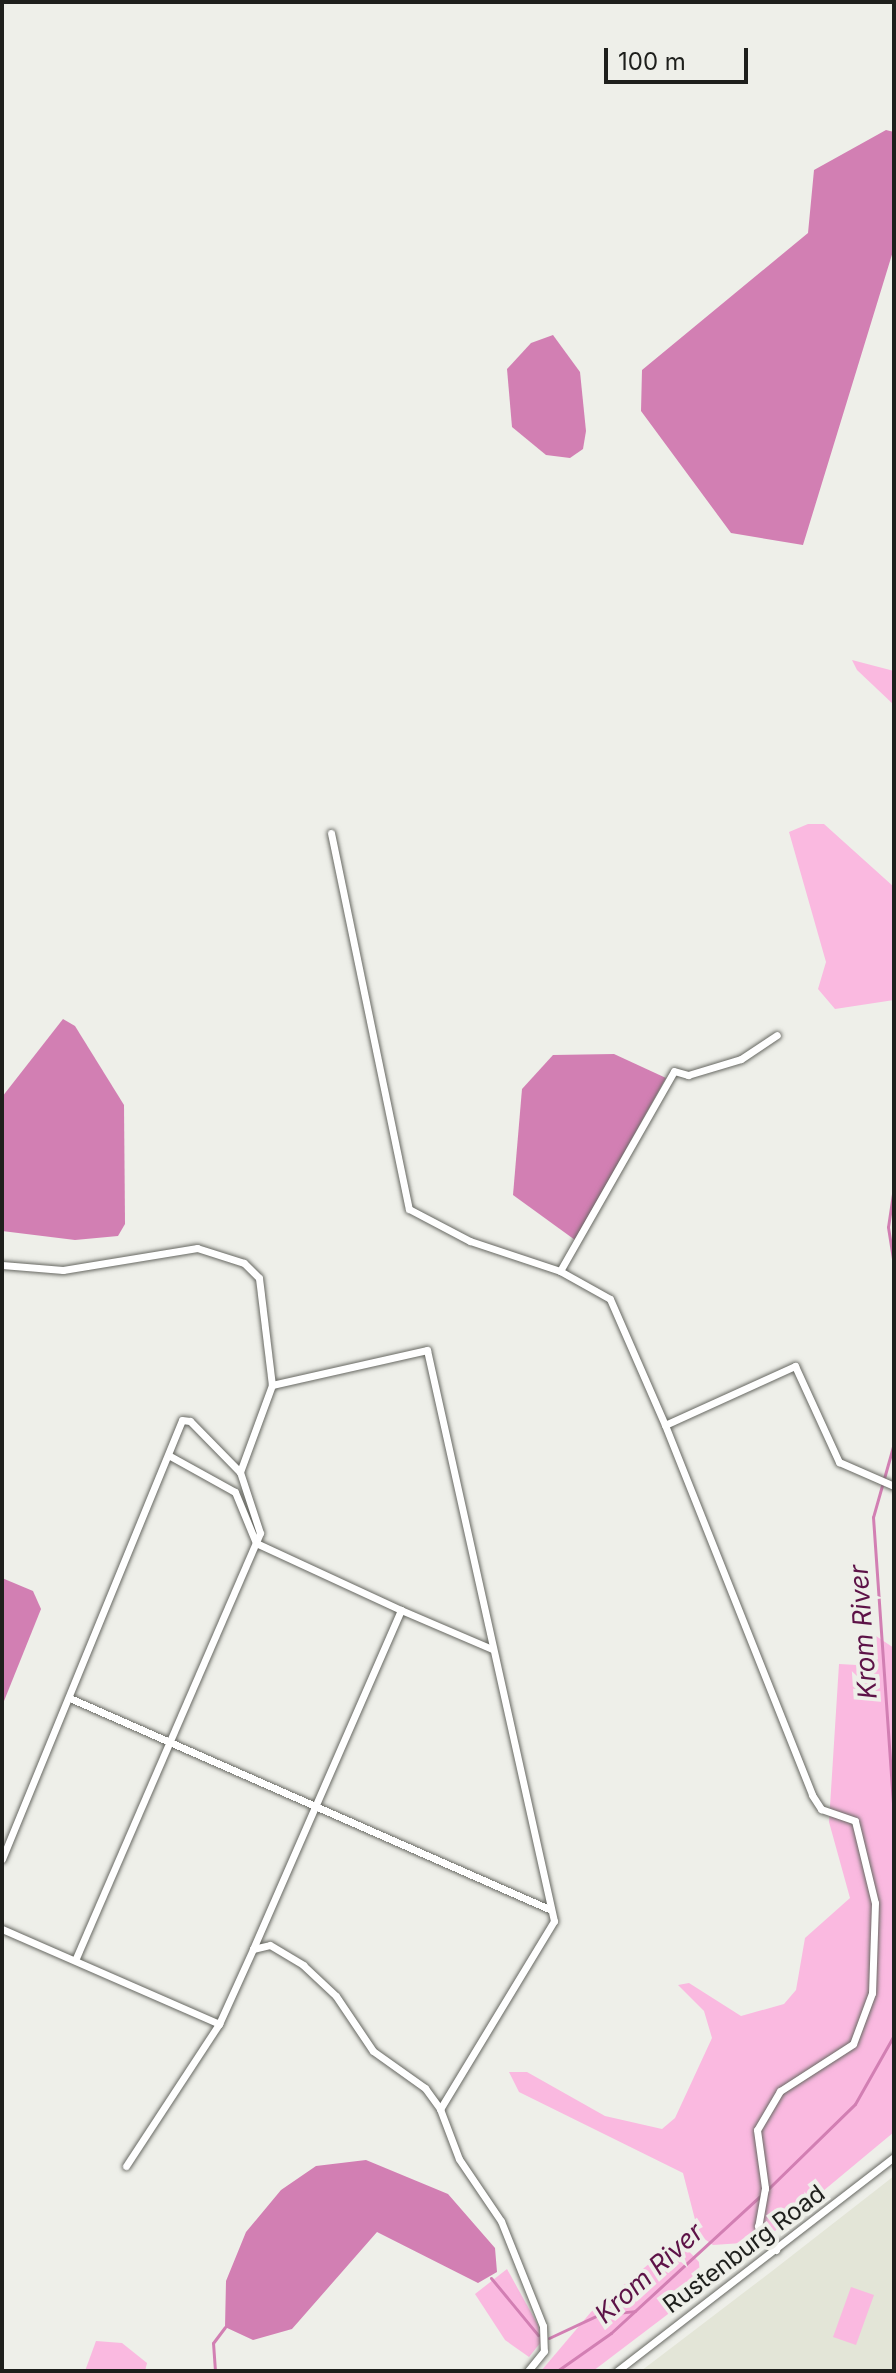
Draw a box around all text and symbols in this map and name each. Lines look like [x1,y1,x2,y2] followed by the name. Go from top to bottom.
[608,32,752,82] scale bar
[618,47,686,76] text: 100 m
[843,1564,883,1700] water label: Krom River
[657,2179,831,2319] street label: Rustenburg Road
[589,2216,709,2330] water label: Krom River

